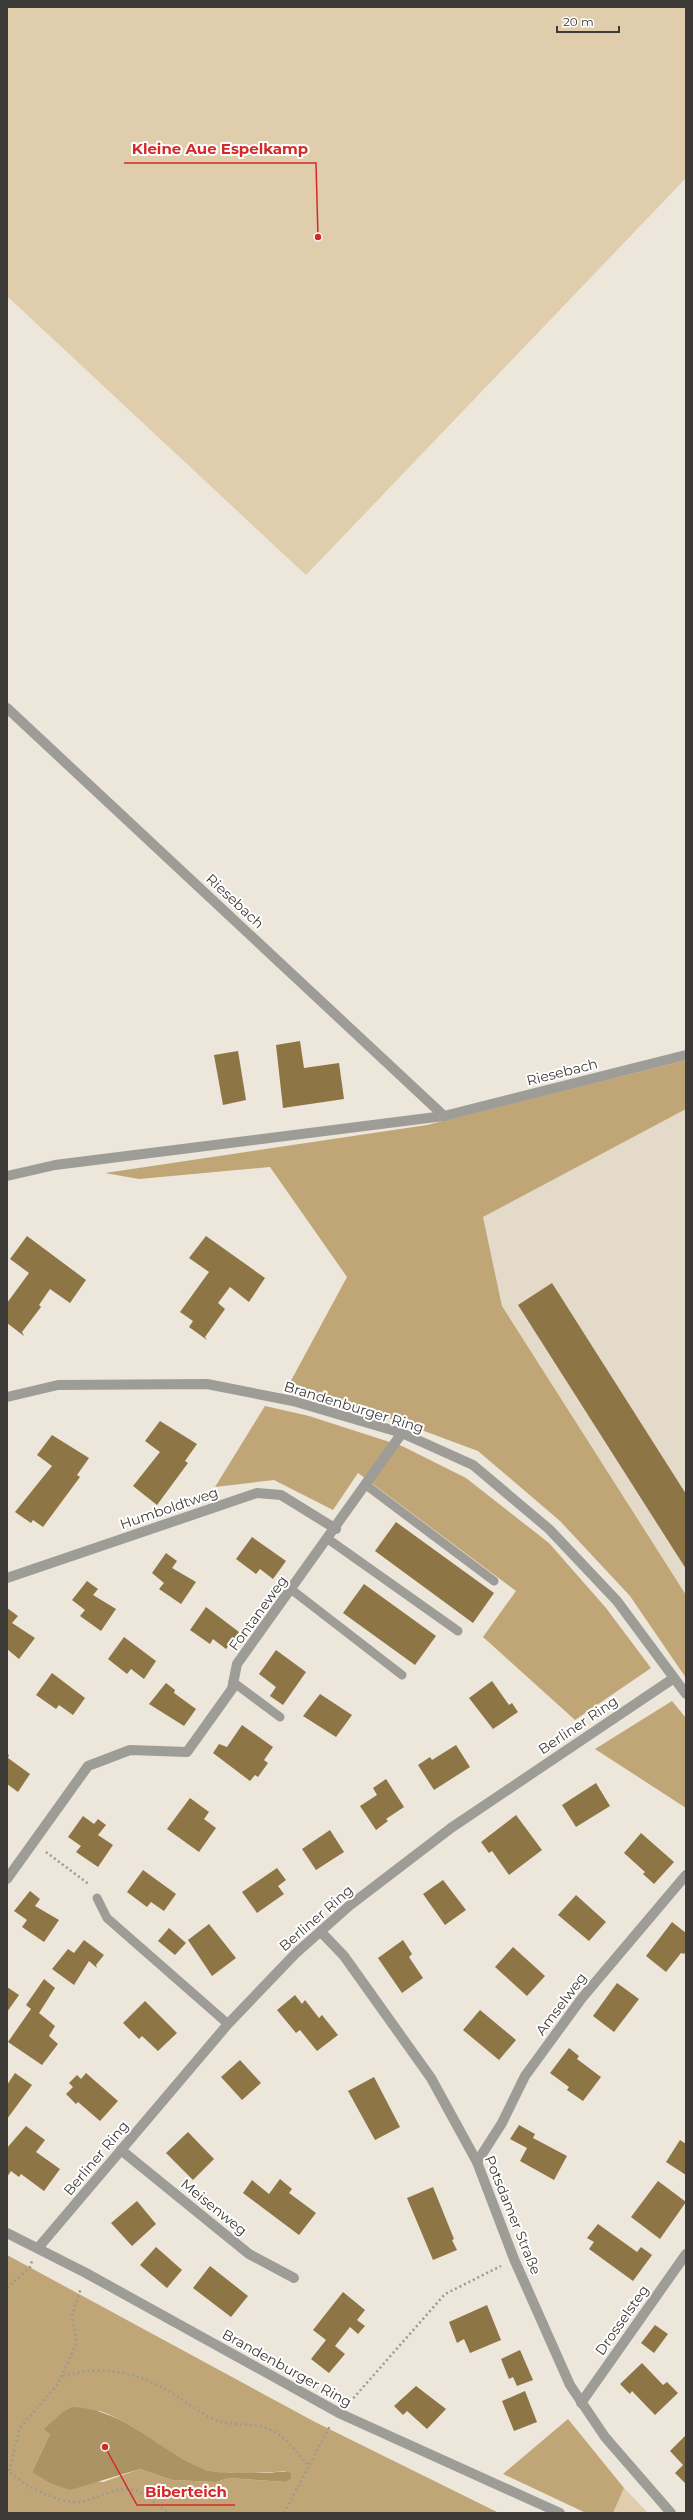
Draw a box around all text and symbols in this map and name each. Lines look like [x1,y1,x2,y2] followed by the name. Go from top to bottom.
[557,8,619,34] scale bar
[563,14,594,29] text: 20 m
[124,136,316,163] callout: Kleine Aue Espelkamp
[132,139,308,158] text: Kleine Aue Espelkamp
[202,870,268,932] street label: Riesebach
[525,1054,599,1090] street label: Riesebach
[282,1377,426,1437] street label: Brandenburger Ring
[117,1483,221,1533] street label: Humboldtweg
[225,1572,291,1654] street label: Fontaneweg
[535,1692,621,1758] street label: Berliner Ring
[275,1881,357,1955] street label: Berliner Ring
[532,1969,590,2039] street label: Amselweg
[59,2117,133,2199] street label: Berliner Ring
[481,2153,545,2277] street label: Potsdamer Straße
[177,2175,251,2239] street label: Meisenweg
[591,2281,653,2359] street label: Drosselsteg
[219,2325,355,2411] street label: Brandenburger Ring
[137,2478,235,2505] callout: Biberteich
[145,2482,227,2501] text: Biberteich

